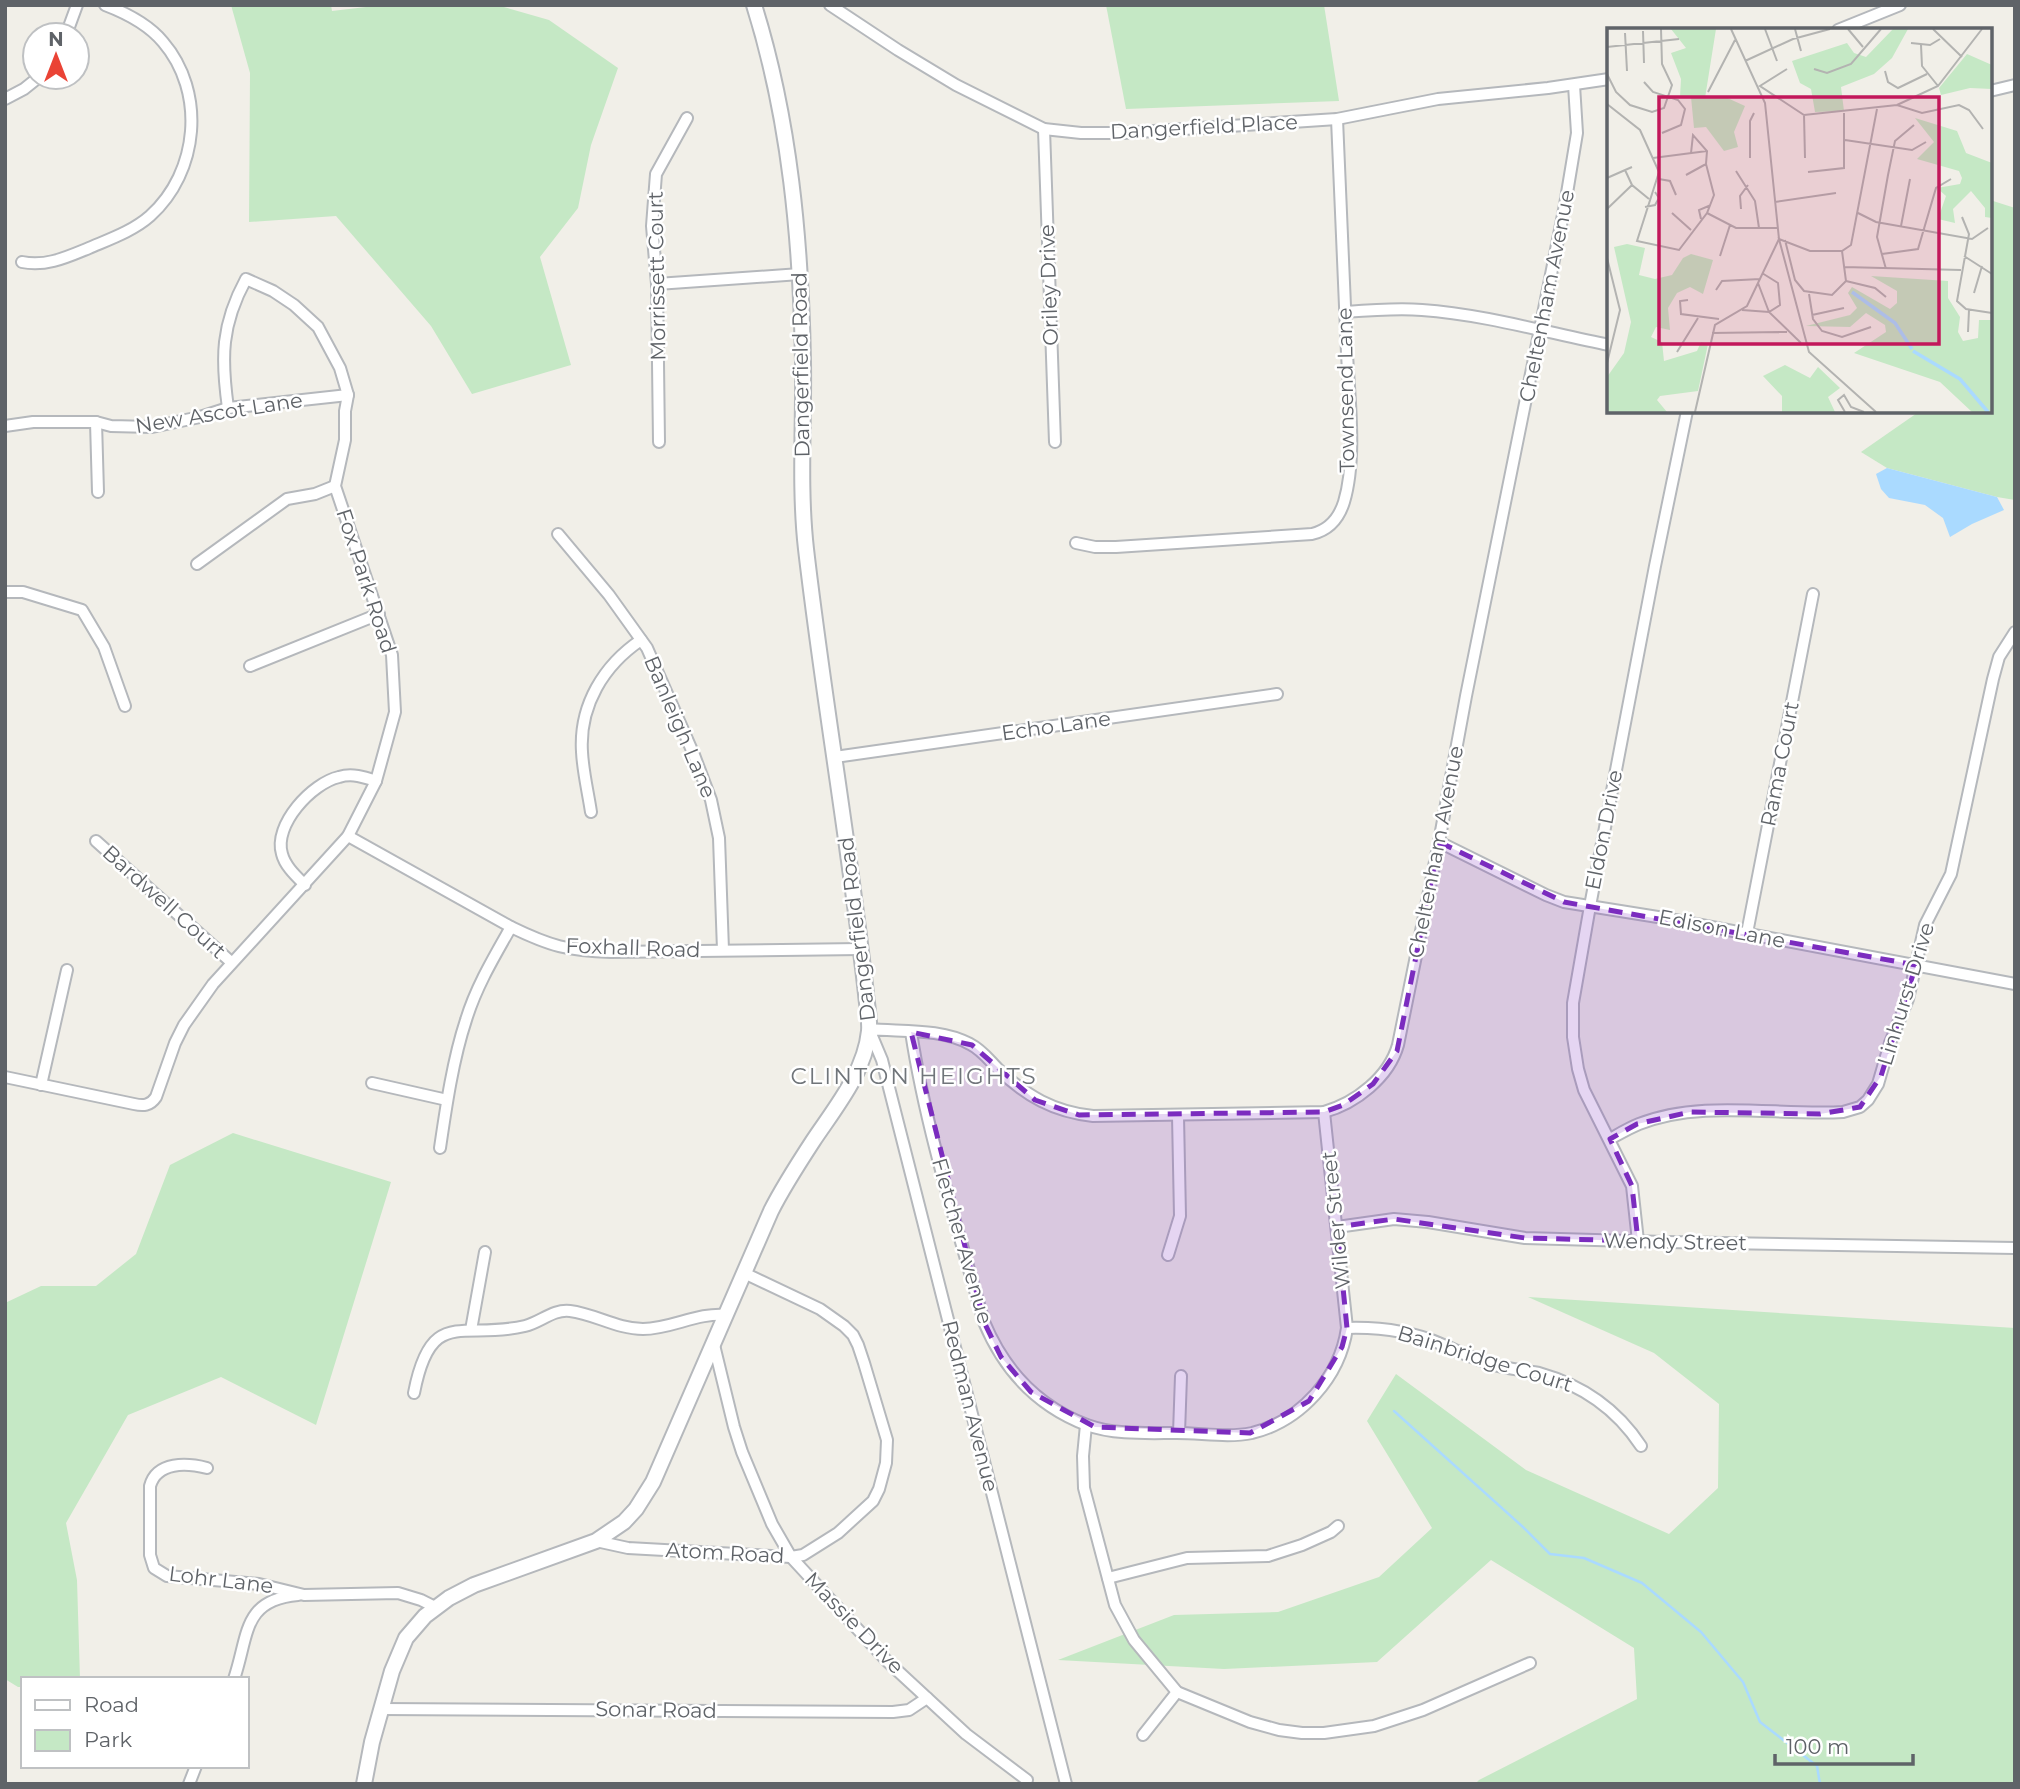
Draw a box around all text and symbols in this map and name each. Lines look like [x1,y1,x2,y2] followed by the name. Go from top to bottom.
[21,21,91,91] north arrow
[48,28,64,51] text: N
[1607,28,1992,413] inset map
[1109,109,1299,144] street label: Dangerfield Place
[1514,188,1579,404] street label: Cheltenham Avenue
[643,191,670,361] street label: Morrissett Court
[1034,224,1063,346] street label: Oriley Drive
[786,272,815,458] street label: Dangerfield Road
[1332,307,1359,473] street label: Townsend Lane
[133,387,304,438] street label: New Ascot Lane
[331,505,402,656] street label: Fox Park Road
[639,652,722,802] street label: Banleigh Lane
[1755,699,1804,828] street label: Rama Court
[1000,705,1112,746] street label: Echo Lane
[1403,744,1468,960] street label: Cheltenham Avenue
[1580,768,1627,892] street label: Eldon Drive
[833,835,880,1023] street label: Dangerfield Road
[98,840,231,964] street label: Bardwell Court
[1657,904,1788,953] street label: Edison Lane
[1872,919,1939,1068] street label: Linhurst Drive
[565,933,701,962] street label: Foxhall Road
[790,1062,1038,1090] district label: CLINTON HEIGHTS
[1316,1150,1355,1290] street label: Wilder Street
[927,1155,998,1327] street label: Fletcher Avenue
[1603,1228,1747,1255] street label: Wendy Street
[937,1318,1004,1494] street label: Redman Avenue
[1394,1320,1576,1397] street label: Bainbridge Court
[665,1537,785,1568] street label: Atom Road
[167,1561,275,1598] street label: Lohr Lane
[800,1567,909,1679] street label: Massie Drive
[21,1677,248,1768] legend
[84,1692,139,1717] text: Road
[595,1696,717,1723] street label: Sonar Road
[1775,1722,1913,1766] scale bar
[84,1727,132,1752] text: Park
[1786,1734,1849,1759] text: 100 m

